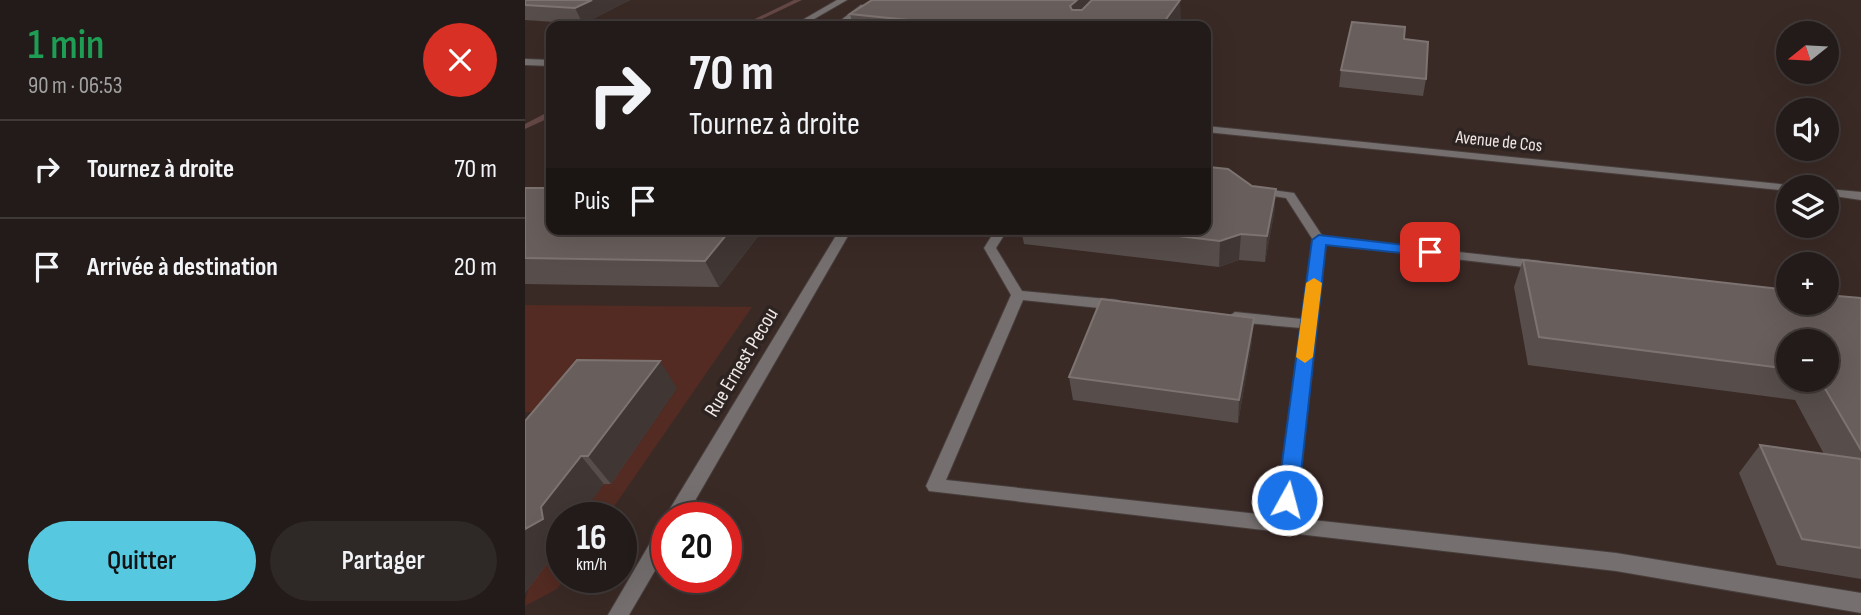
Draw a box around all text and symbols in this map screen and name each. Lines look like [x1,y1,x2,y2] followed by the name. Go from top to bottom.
[28,20,104,71] text: 1 min
[1776,21,1839,84] north arrow
[1776,21,1839,392] map controls
[423,23,497,97] button: close
[689,45,774,104] text: 70 m
[574,49,665,140] icon: right
[28,72,122,100] text: 90 m · 06:53
[1776,98,1839,161] button: sound
[689,105,860,144] text: Tournez à droite
[1454,126,1543,156] street label: Avenue de Cos
[28,150,66,188] icon: right
[87,154,234,185] text: Tournez à droite
[454,154,497,185] text: 70 m
[1776,175,1839,238] button: layers
[624,182,662,220] icon: arrive
[574,186,610,217] text: Puis
[1400,222,1460,282] pin
[1411,233,1449,271] icon: arrive
[28,248,66,286] icon: arrive
[87,252,278,283] text: Arrivée à destination
[454,252,497,283] text: 20 m
[1776,252,1839,315] button: +
[699,303,784,421] street label: Rue Ernest Pecou
[1776,329,1839,392] button: −
[1250,463,1324,537] position arrow
[651,502,742,593] speed limit sign: 20
[576,517,607,560] text: 16
[28,521,256,601] button: Quitter
[270,521,497,601] button: Partager
[576,554,607,575] text: km/h

